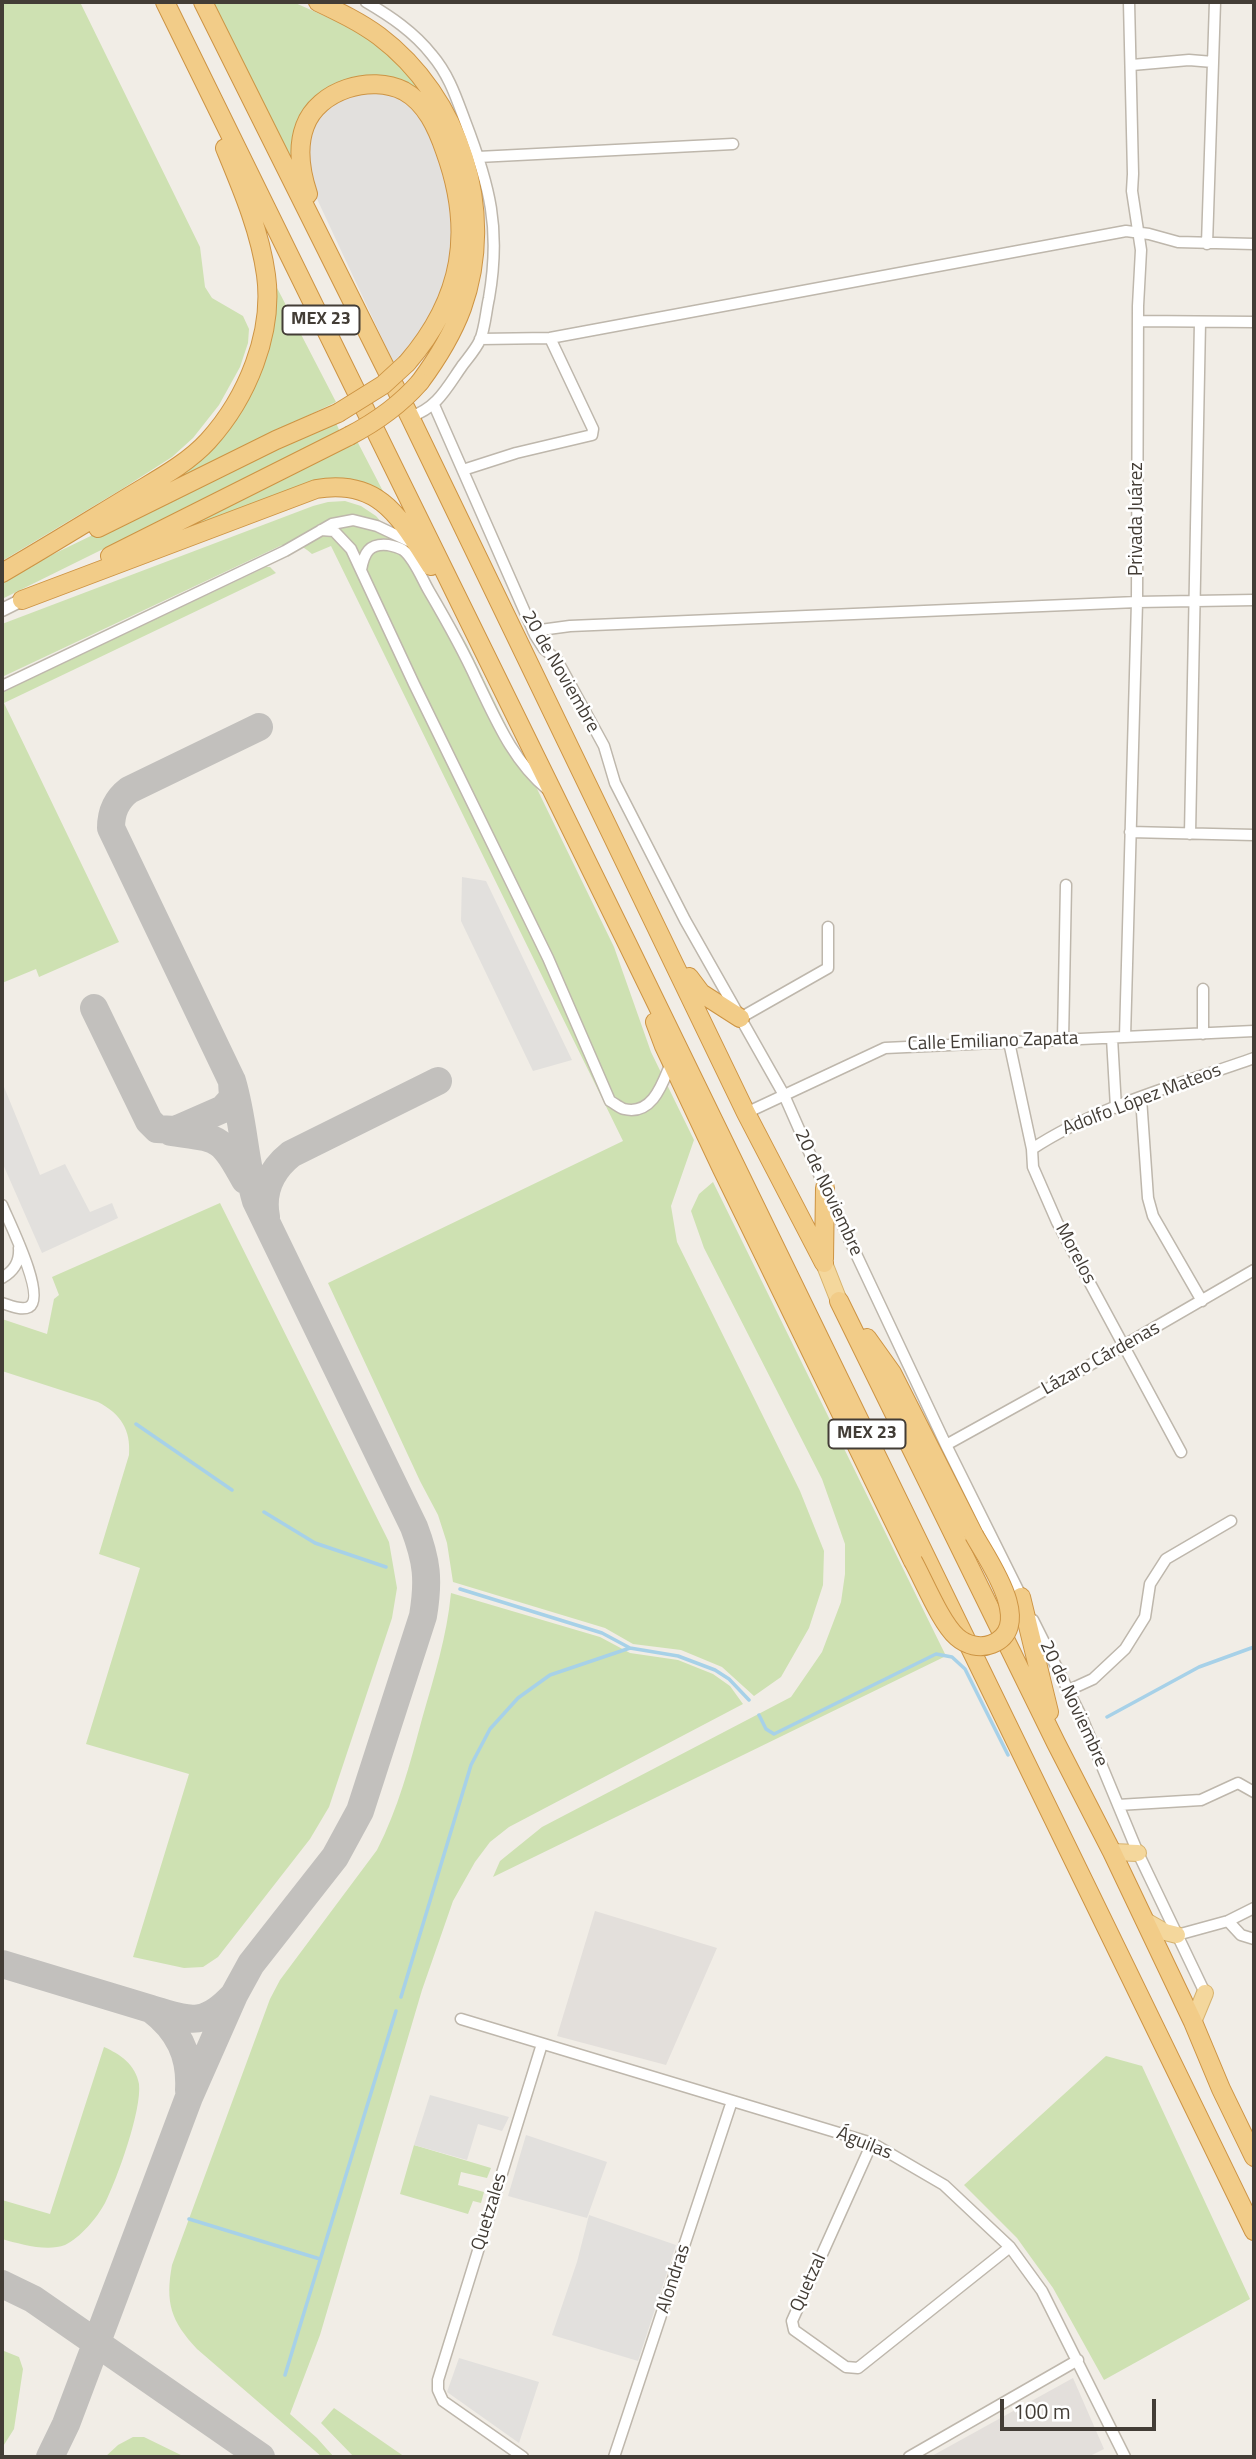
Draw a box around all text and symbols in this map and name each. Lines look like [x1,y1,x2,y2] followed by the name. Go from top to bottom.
[282,306,360,334] road number: MEX 23
[1126,462,1148,576] street label: Privada Juárez
[516,607,604,737] street label: 20 de Noviembre
[907,1028,1079,1056] street label: Calle Emiliano Zapata
[1059,1059,1225,1141] street label: Adolfo López Mateos
[789,1126,867,1260] street label: 20 de Noviembre
[1050,1220,1100,1288] street label: Morelos
[1038,1317,1164,1401] street label: Lázaro Cárdenas
[828,1420,906,1448] road number: MEX 23
[1034,1637,1112,1771] street label: 20 de Noviembre
[833,2123,895,2165] street label: Águilas
[467,2171,513,2253] street label: Quetzales
[652,2242,696,2316] street label: Alondras
[786,2250,832,2316] street label: Quetzal
[1004,2386,1160,2430] scale bar
[1013,2395,1070,2427] text: 100 m

